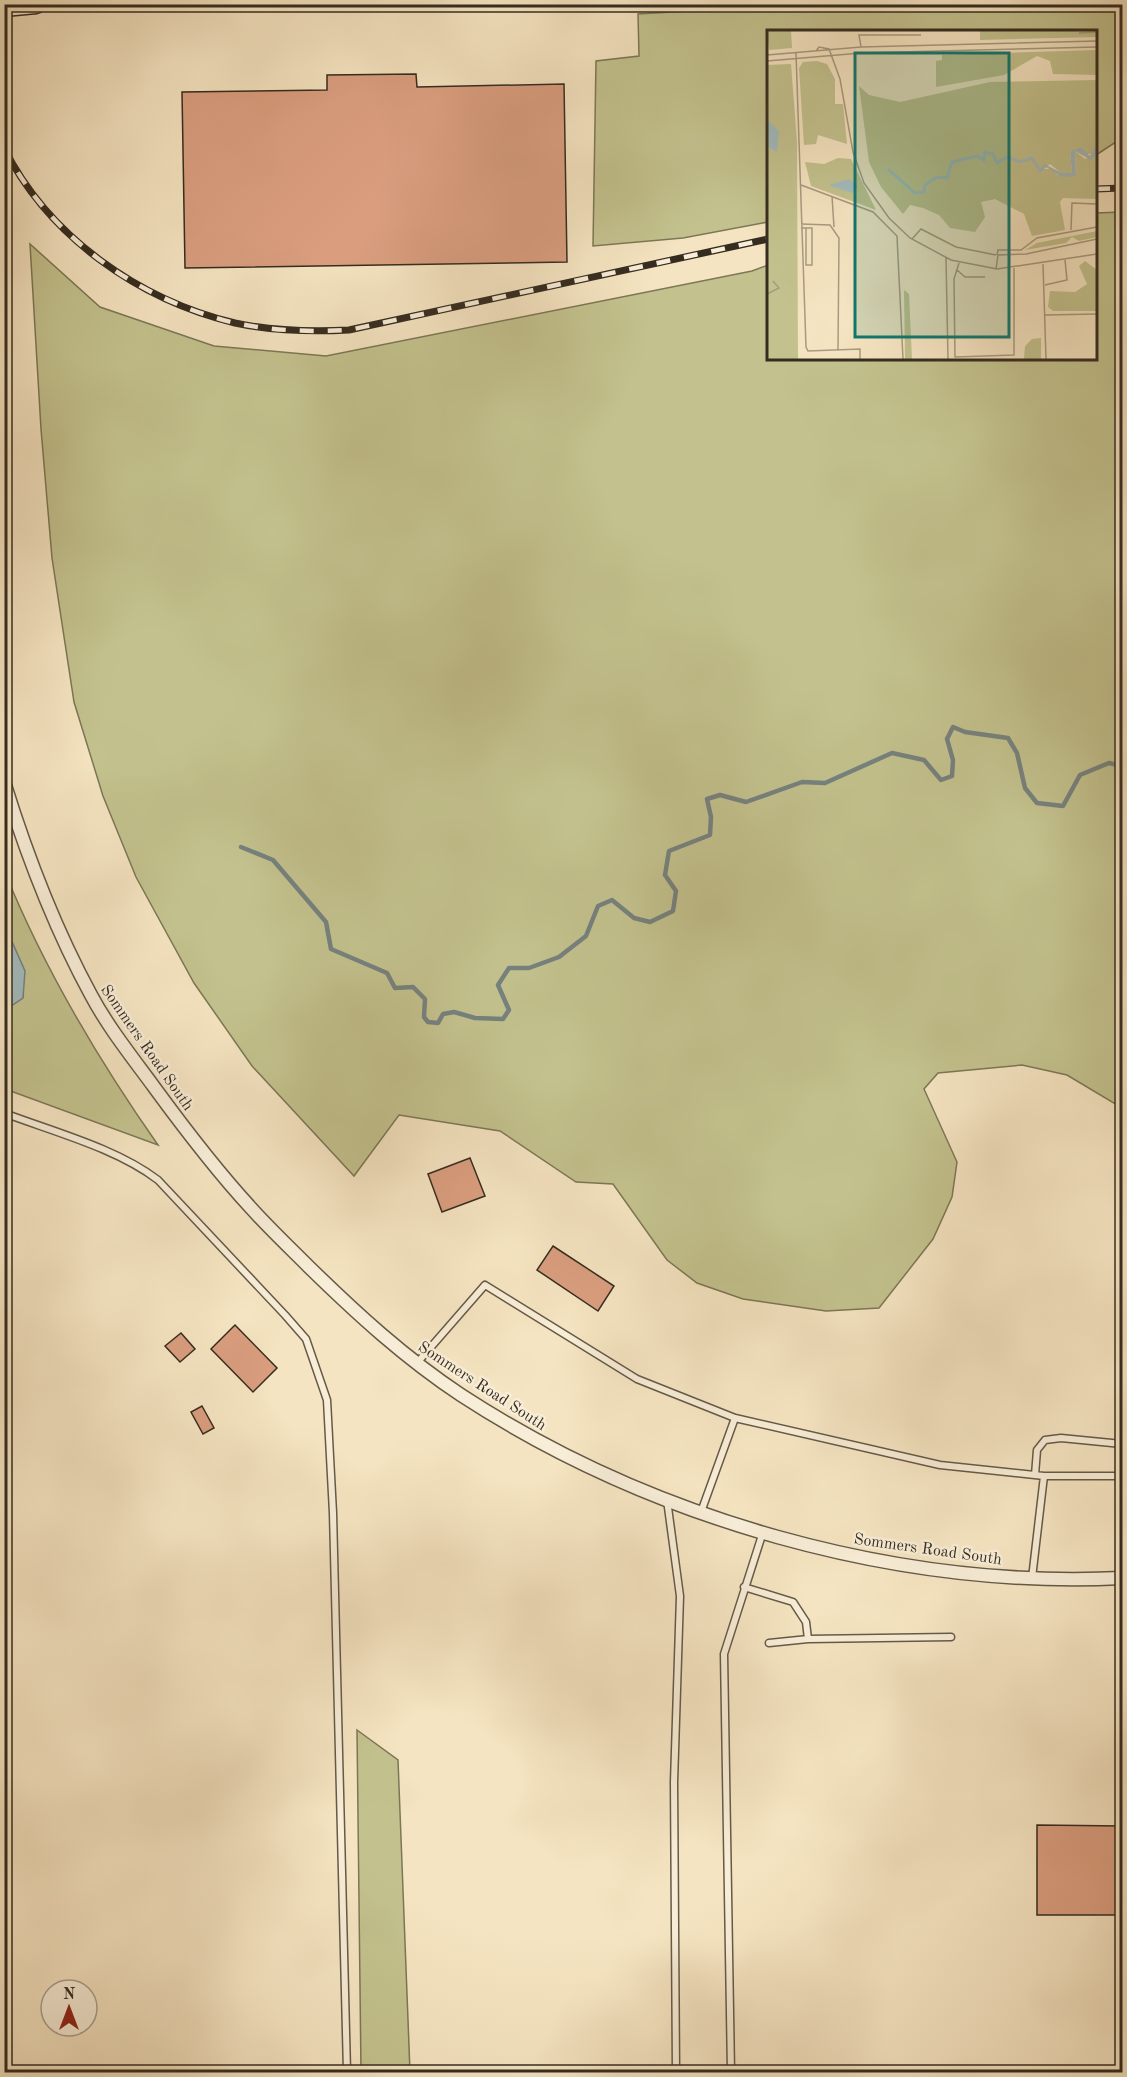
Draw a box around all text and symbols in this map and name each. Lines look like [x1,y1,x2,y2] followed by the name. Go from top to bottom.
[767,30,1097,360] inset map
[97,982,196,1114] street label: Sommers Road South
[415,1339,549,1434] street label: Sommers Road South
[853,1532,1003,1568] street label: Sommers Road South
[39,1978,99,2038] north arrow
[63,1987,76,2003] text: N

